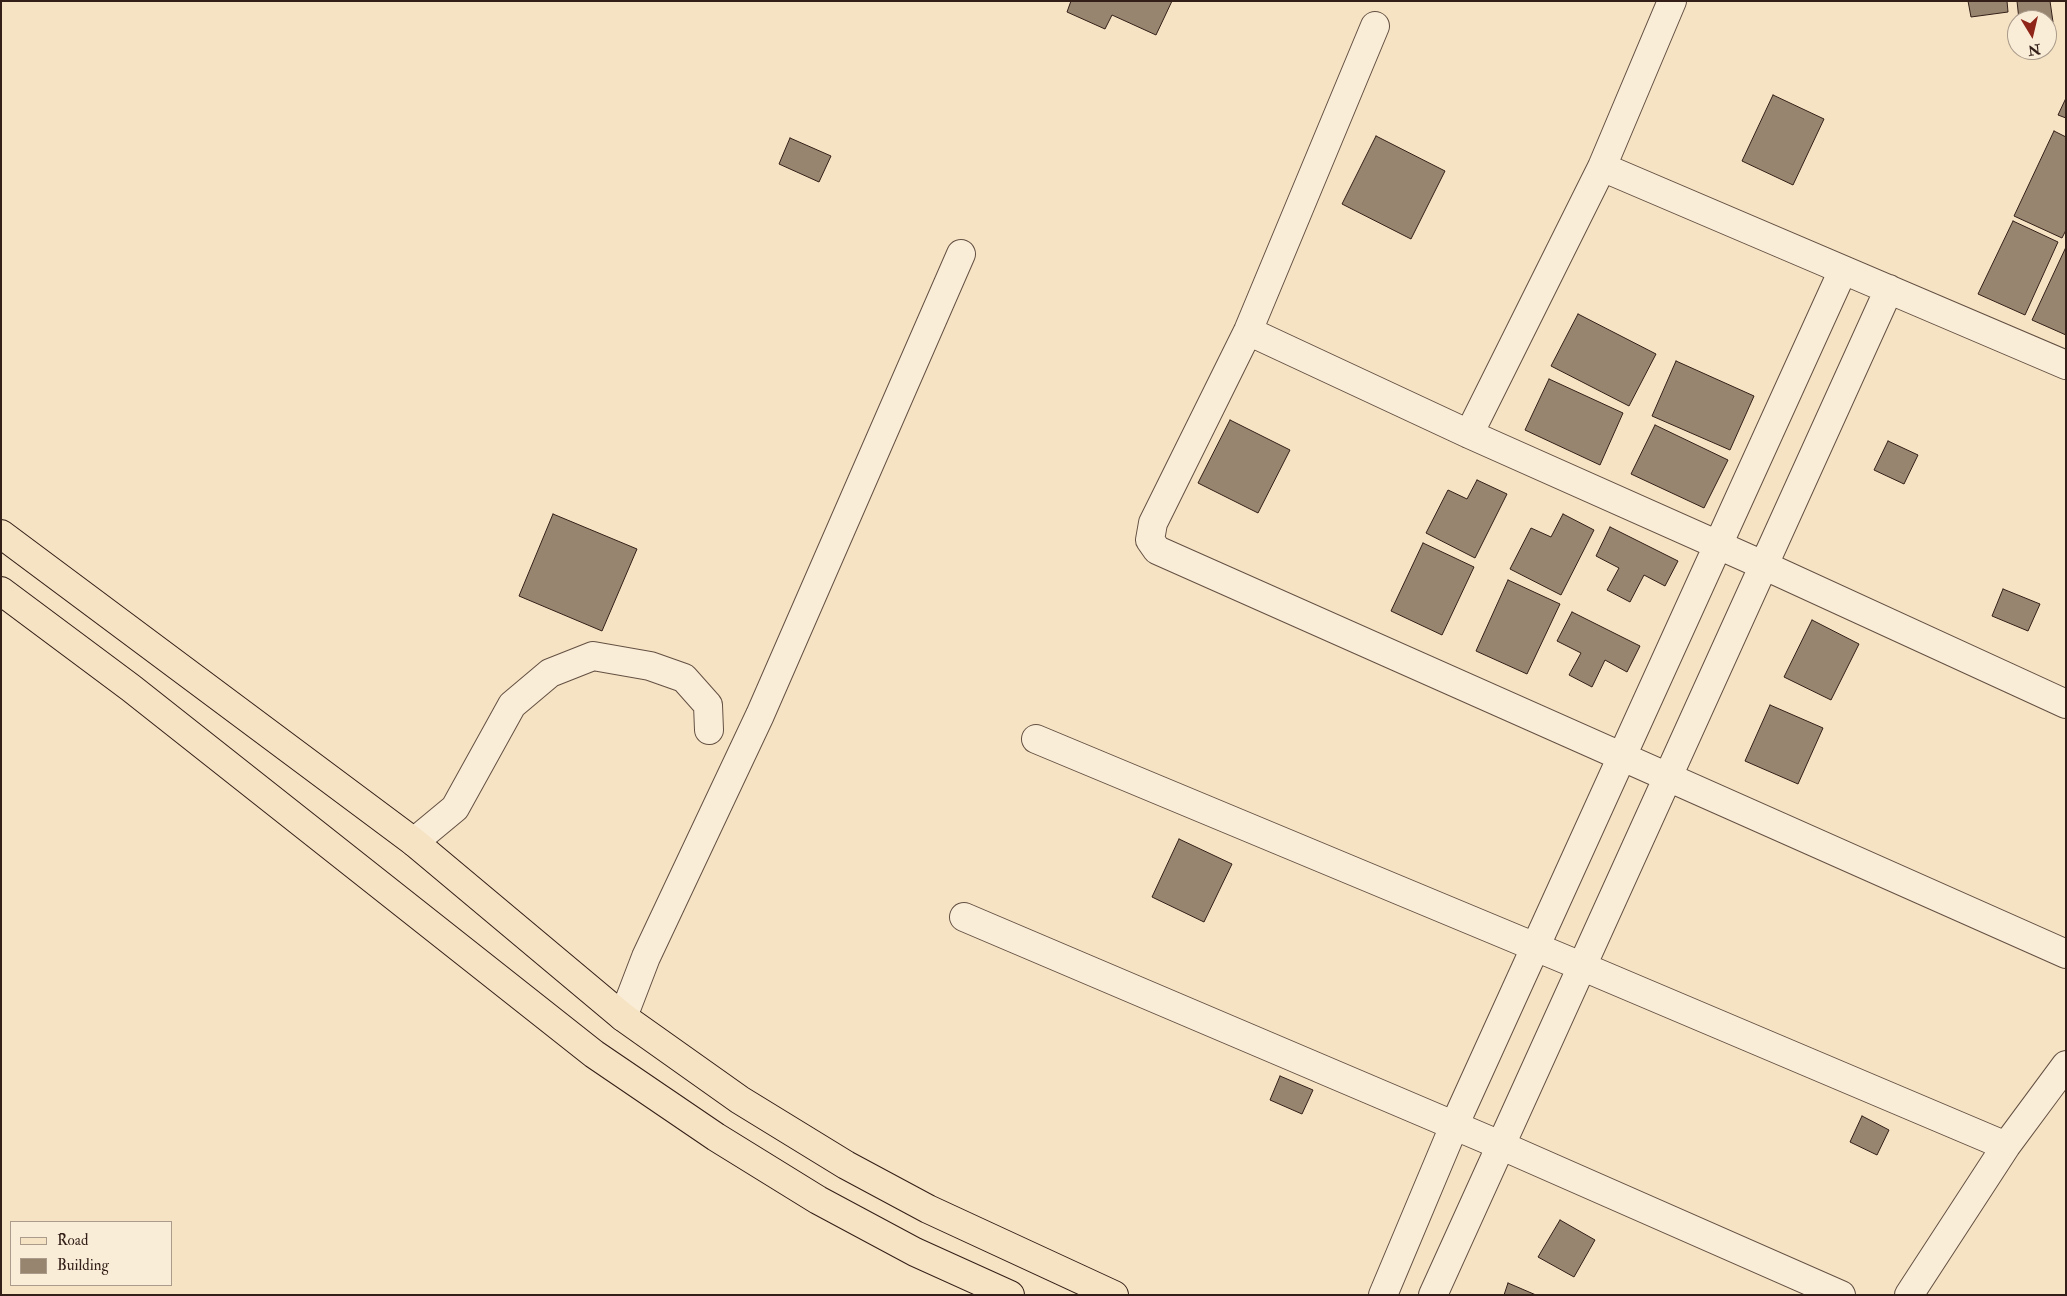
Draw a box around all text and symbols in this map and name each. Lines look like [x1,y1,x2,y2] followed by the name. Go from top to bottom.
[2007,10,2057,60] north arrow
[2027,40,2042,59] text: N
[10,1221,172,1286] legend
[57,1231,88,1250] text: Road
[57,1256,109,1275] text: Building

